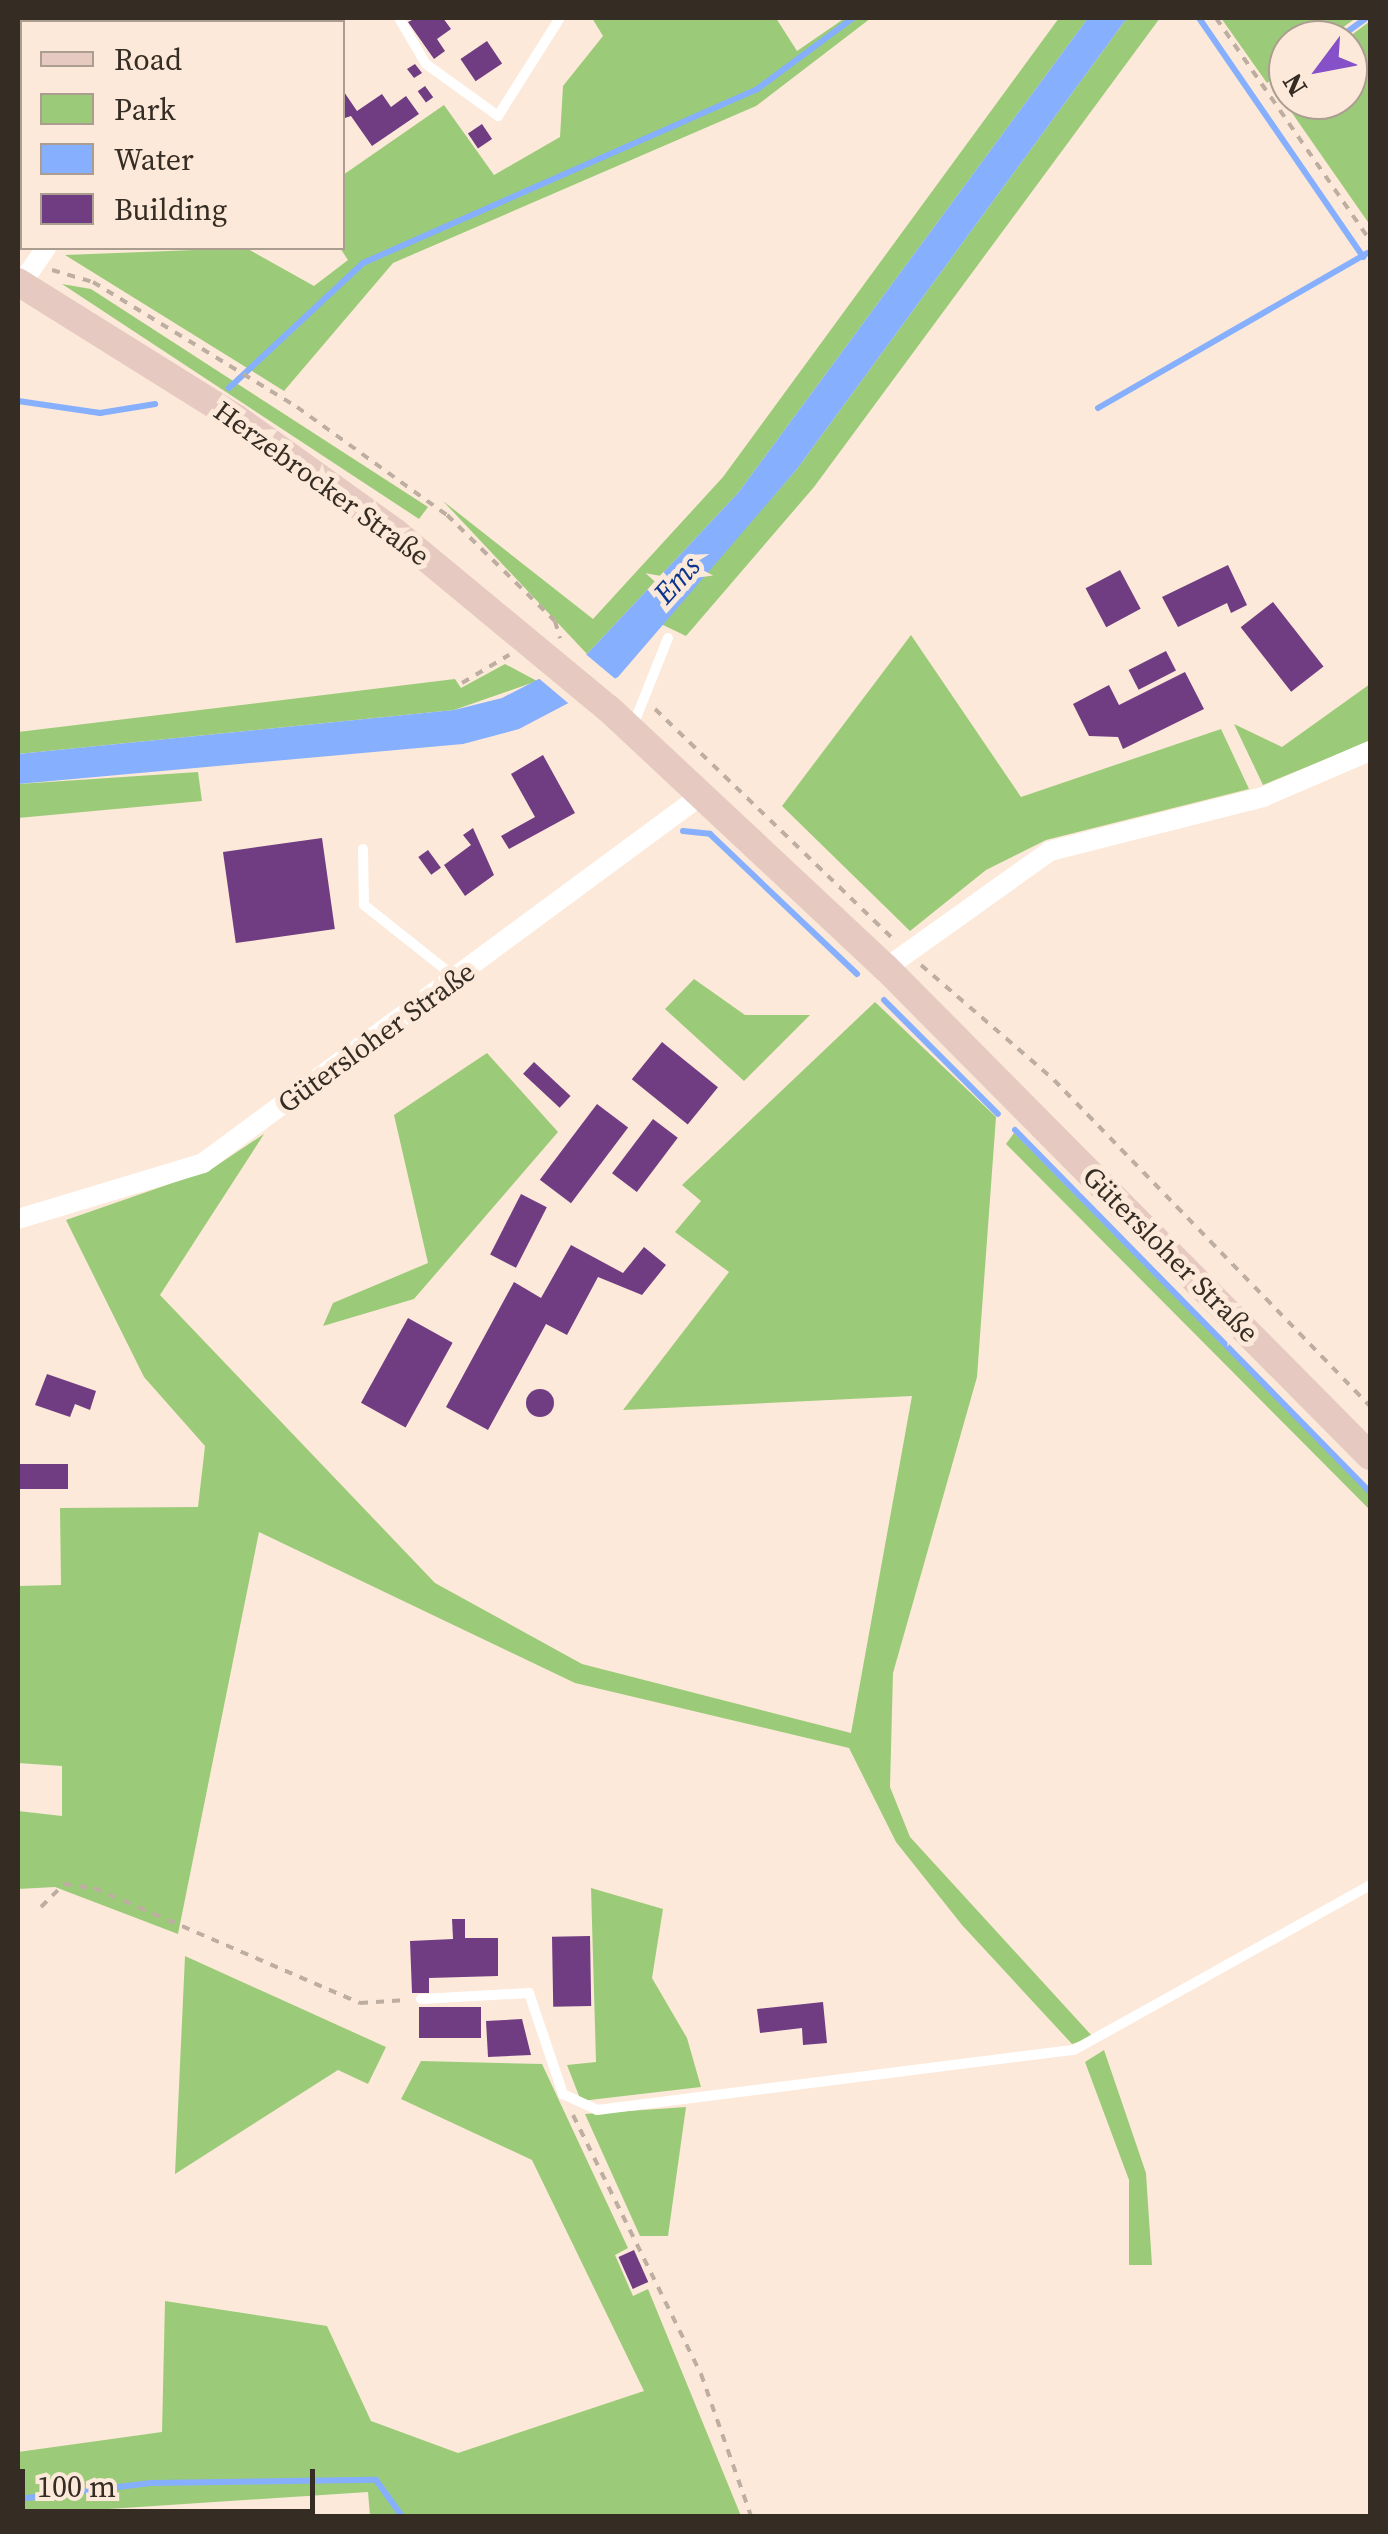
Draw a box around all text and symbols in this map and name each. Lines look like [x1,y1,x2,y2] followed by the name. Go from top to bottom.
[20,20,345,250] legend
[1268,20,1368,120] north arrow
[114,39,182,80] text: Road
[1273,66,1316,104] text: N
[114,89,176,130] text: Park
[114,139,194,180] text: Water
[114,189,227,230] text: Building
[208,394,436,572] street label: Herzebrocker Straße
[646,549,708,611] water label: Ems
[271,954,481,1120] street label: Gütersloher Straße
[1076,1159,1266,1349] street label: Gütersloher Straße
[25,2449,320,2511] scale bar
[37,2466,116,2507] text: 100 m

